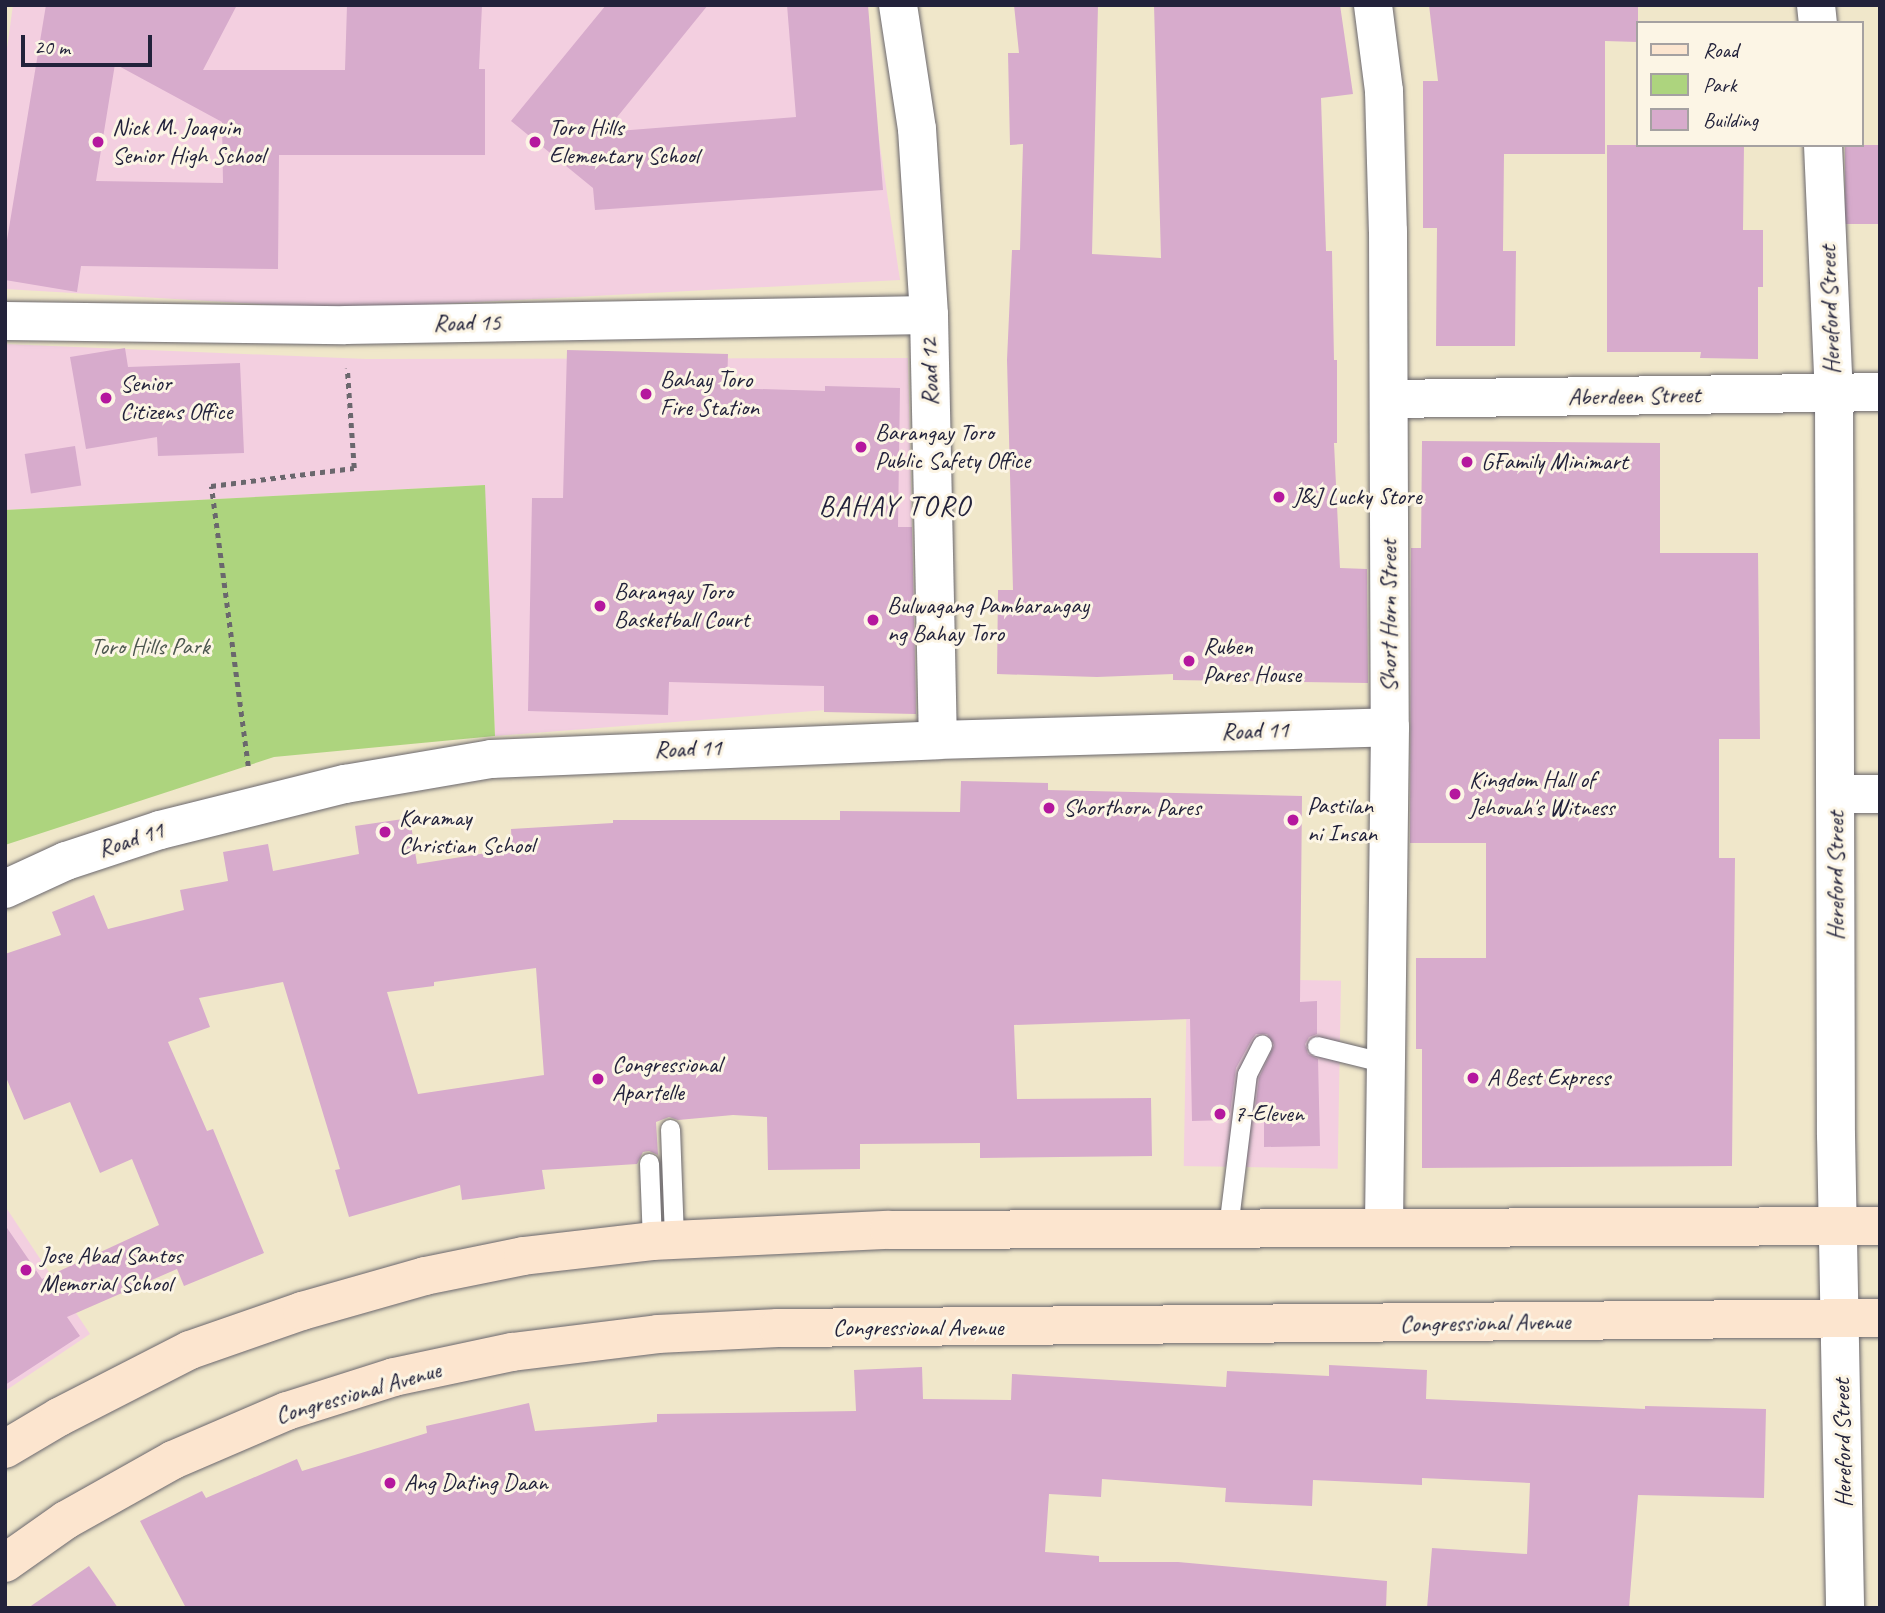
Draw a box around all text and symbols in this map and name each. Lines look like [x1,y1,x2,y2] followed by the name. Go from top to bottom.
[24,21,156,65] scale bar
[1636,21,1864,147] legend
[34,34,70,60] text: 20 m
[1703,37,1738,63] text: Road
[1703,72,1736,98] text: Park
[1703,107,1758,133] text: Building
[112,114,264,170] place label: Nick M. Joaquin Senior High School
[549,114,699,170] place label: Toro Hills Elementary School
[90,134,106,150] marker: Nick M. Joaquin Senior High School
[527,134,543,150] marker: Toro Hills Elementary School
[1813,245,1847,375] street label: Hereford Street
[433,308,501,338] street label: Road 15
[915,338,945,406] street label: Road 12
[660,366,760,422] place label: Bahay Toro Fire Station
[120,370,232,426] place label: Senior Citizens Office
[1567,380,1701,412] street label: Aberdeen Street
[638,386,654,402] marker: Bahay Toro Fire Station
[98,390,114,406] marker: Senior Citizens Office
[875,419,1030,475] place label: Barangay Toro Public Safety Office
[853,439,869,455] marker: Barangay Toro Public Safety Office
[1481,448,1628,476] place label: GFamily Minimart
[1459,454,1475,470] marker: GFamily Minimart
[1293,483,1421,511] place label: J&J Lucky Store
[820,489,970,523] district label: BAHAY TORO
[1271,489,1287,505] marker: J&J Lucky Store
[1375,539,1403,693] street label: Short Horn Street
[614,578,749,634] place label: Barangay Toro Basketball Court
[887,592,1089,648] place label: Bulwagang Pambarangay ng Bahay Toro
[592,598,608,614] marker: Barangay Toro Basketball Court
[865,612,881,628] marker: Bulwagang Pambarangay ng Bahay Toro
[91,633,209,661] park label: Toro Hills Park
[1203,633,1301,689] place label: Ruben Pares House
[1181,653,1197,669] marker: Ruben Pares House
[1221,715,1289,747] street label: Road 11
[654,733,722,765] street label: Road 11
[1469,766,1614,822] place label: Kingdom Hall of Jehovah's Witness
[1447,786,1463,802] marker: Kingdom Hall of Jehovah's Witness
[1307,792,1378,848] place label: Pastilan ni Insan
[1063,794,1201,822] place label: Shorthorn Pares
[1041,800,1057,816] marker: Shorthorn Pares
[399,804,533,860] place label: Karamay Christian School
[1822,811,1850,941] street label: Hereford Street
[1285,812,1301,828] marker: Pastilan ni Insan
[94,816,168,864] street label: Road 11
[377,824,393,840] marker: Karamay Christian School
[612,1051,721,1107] place label: Congressional Apartelle
[1487,1064,1610,1092] place label: A Best Express
[1465,1070,1481,1086] marker: A Best Express
[590,1071,606,1087] marker: Congressional Apartelle
[1234,1100,1304,1128] place label: 7-Eleven
[1212,1106,1228,1122] marker: 7-Eleven
[40,1242,183,1298] place label: Jose Abad Santos Memorial School
[18,1262,34,1278] marker: Jose Abad Santos Memorial School
[1400,1307,1570,1339] street label: Congressional Avenue
[833,1314,1003,1342] street label: Congressional Avenue
[272,1356,444,1430] street label: Congressional Avenue
[1827,1378,1859,1508] street label: Hereford Street
[404,1469,548,1497] place label: Ang Dating Daan
[382,1475,398,1491] marker: Ang Dating Daan

